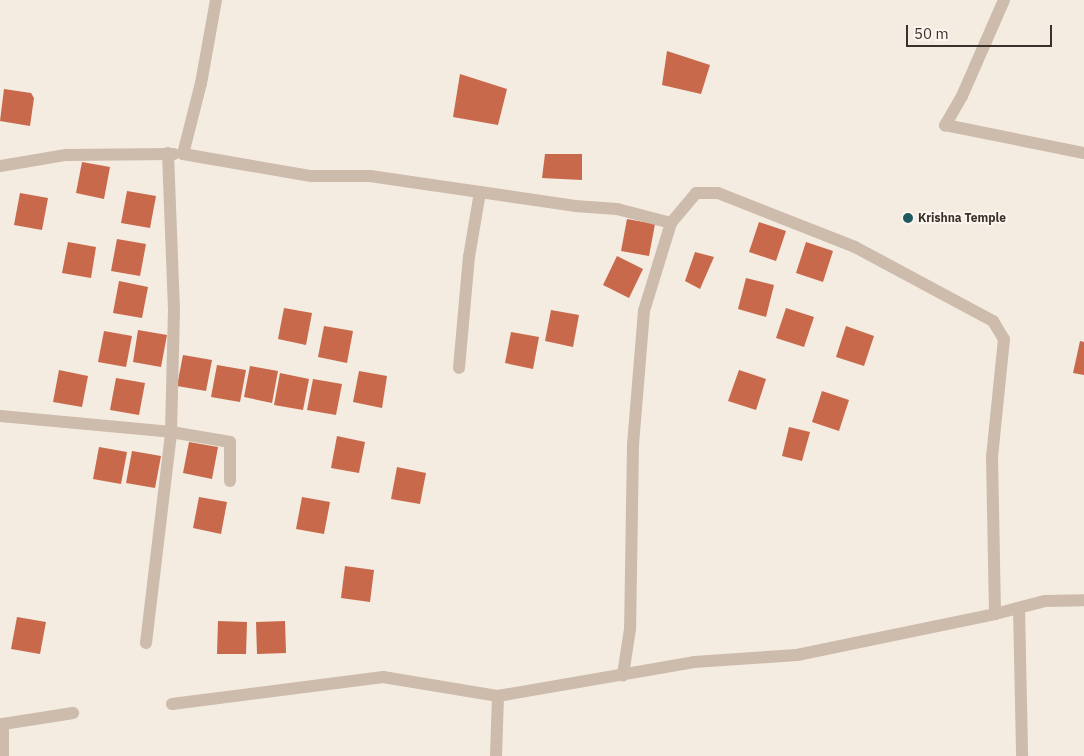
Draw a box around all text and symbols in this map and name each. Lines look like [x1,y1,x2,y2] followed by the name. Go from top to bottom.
[909,15,1055,47] scale bar
[914,24,949,43] text: 50 m
[918,211,1006,225] place label: Krishna Temple
[902,212,914,224] marker: Krishna Temple

